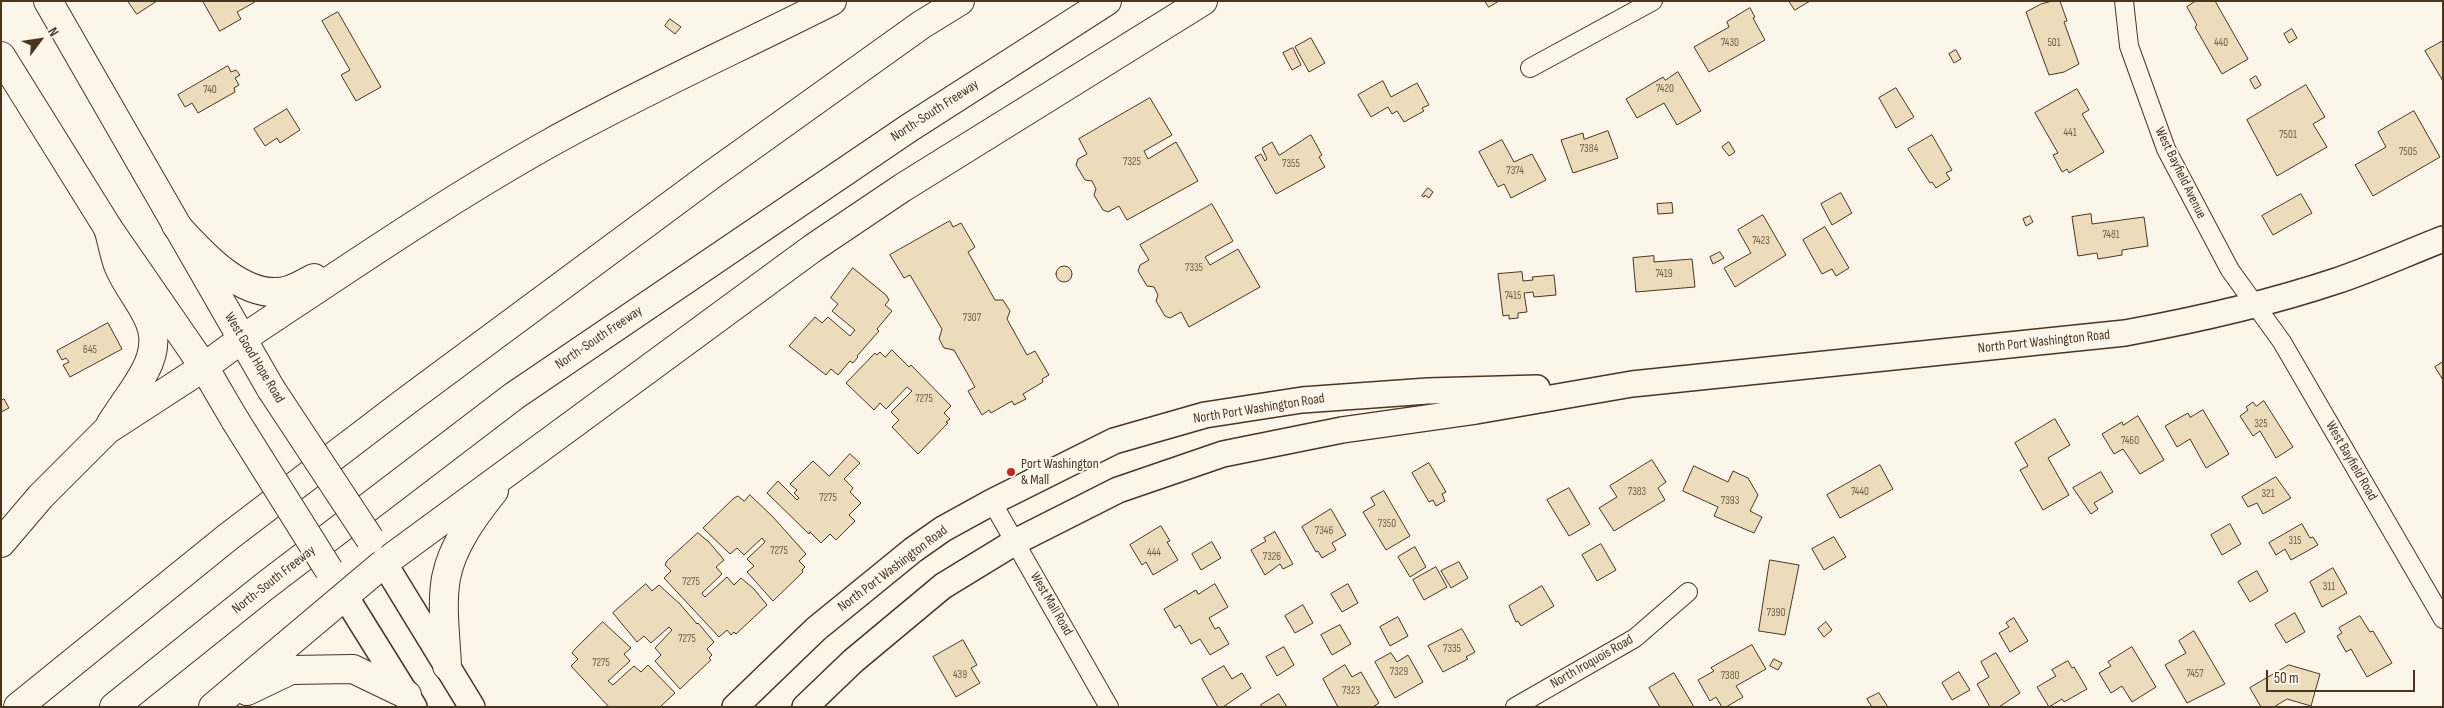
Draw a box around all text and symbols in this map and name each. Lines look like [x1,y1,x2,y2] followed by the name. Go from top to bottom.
[15,15,65,65] north arrow
[44,24,62,40] text: N
[1721,36,1739,50] house number: 7430
[2047,36,2061,50] house number: 501
[2214,36,2228,50] house number: 440
[888,76,982,146] street label: North-South Freeway
[1656,82,1674,96] house number: 7420
[203,83,217,97] house number: 740
[2151,124,2209,222] street label: West Bayfield Avenue
[2063,126,2077,140] house number: 441
[2279,128,2297,142] house number: 7501
[1580,142,1598,156] house number: 7384
[2399,145,2417,159] house number: 7505
[1123,155,1141,169] house number: 7325
[1282,157,1300,171] house number: 7355
[1506,164,1524,178] house number: 7374
[2102,228,2120,242] house number: 7481
[1752,234,1770,248] house number: 7423
[1185,261,1203,275] house number: 7335
[1655,267,1673,281] house number: 7419
[1505,289,1521,303] house number: 7415
[552,303,646,373] street label: North-South Freeway
[220,310,288,406] street label: West Good Hope Road
[963,311,981,325] house number: 7307
[1977,327,2111,357] street label: North Port Washington Road
[83,343,97,357] house number: 645
[1192,390,1326,428] street label: North Port Washington Road
[915,392,933,406] house number: 7275
[2254,417,2268,431] house number: 325
[2322,418,2380,504] street label: West Bayfield Road
[2121,434,2139,448] house number: 7460
[1021,456,1099,488] place label: Port Washington & Mall
[1005,466,1017,478] marker: Port Washington & Mall
[1628,485,1646,499] house number: 7383
[1851,485,1869,499] house number: 7440
[2261,487,2275,501] house number: 321
[819,491,837,505] house number: 7275
[1721,494,1739,508] house number: 7393
[1378,517,1396,531] house number: 7350
[835,522,951,616] street label: North Port Washington Road
[1315,524,1333,538] house number: 7346
[2289,534,2301,548] house number: 315
[229,542,319,618] street label: North-South Freeway
[770,544,788,558] house number: 7275
[1147,546,1161,560] house number: 444
[1263,550,1281,564] house number: 7326
[1026,569,1076,639] street label: West Mall Road
[682,575,700,589] house number: 7275
[2323,580,2335,594] house number: 311
[1767,606,1785,620] house number: 7390
[678,632,696,646] house number: 7275
[1548,632,1636,692] street label: North Iroquois Road
[1443,642,1461,656] house number: 7335
[592,656,610,670] house number: 7275
[2269,660,2418,692] scale bar
[1390,665,1408,679] house number: 7329
[2186,667,2204,681] house number: 7457
[953,668,967,682] house number: 439
[1721,669,1739,683] house number: 7380
[2274,669,2299,688] text: 50 m
[1342,684,1360,698] house number: 7323

